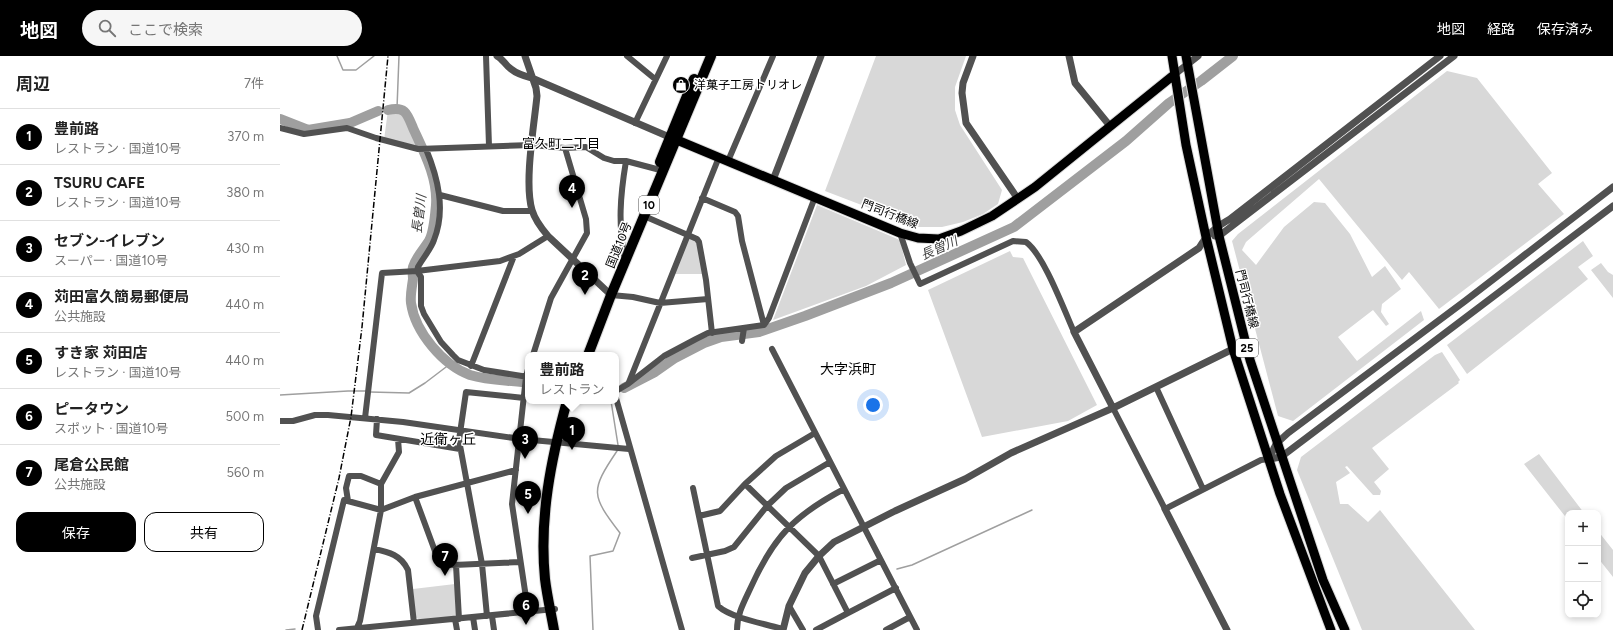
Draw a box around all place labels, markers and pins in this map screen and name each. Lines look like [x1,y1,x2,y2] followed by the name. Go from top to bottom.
[671,75,691,95] shop icon: 洋菓子工房トリオレ
[694,78,802,92] place label: 洋菓子工房トリオレ
[559,175,585,208] pin: 4
[572,262,598,295] pin: 2
[559,417,585,450] pin: 1
[512,426,538,459] pin: 3
[515,481,541,514] pin: 5
[432,543,458,576] pin: 7
[513,592,539,625] pin: 6

